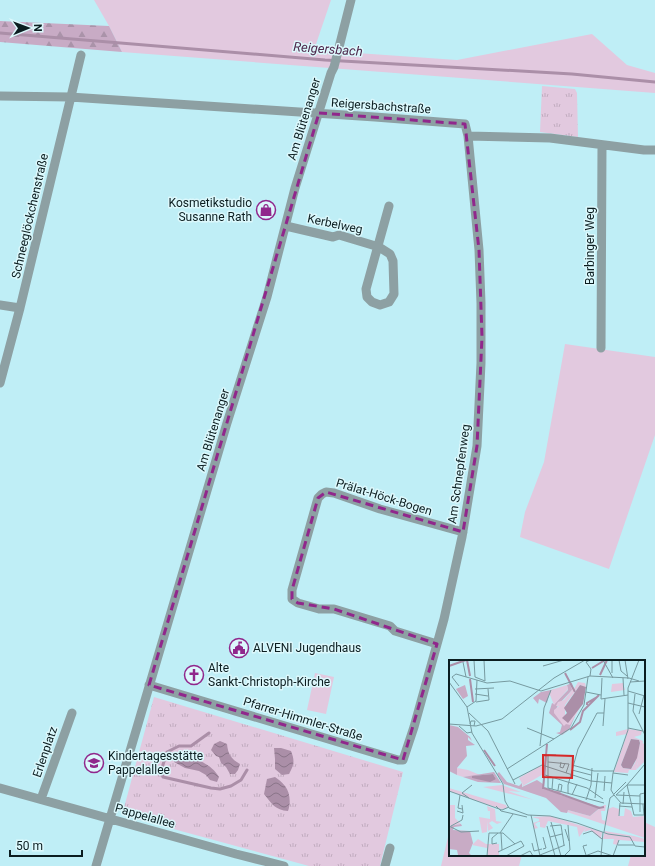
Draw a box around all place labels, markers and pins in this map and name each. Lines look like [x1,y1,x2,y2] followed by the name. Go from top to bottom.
[169,196,252,224] place label: Kosmetikstudio Susanne Rath
[255,199,277,221] shop icon: Kosmetikstudio Susanne Rath
[228,637,250,659] public building icon: ALVENI Jugendhaus
[253,641,361,655] place label: ALVENI Jugendhaus
[208,661,330,689] place label: Alte Sankt-Christoph-Kirche
[183,664,205,686] church icon: Alte Sankt-Christoph-Kirche
[108,749,203,777] place label: Kindertagesstätte Pappelallee
[83,752,105,774] school or university icon: Kindertagesstätte Pappelallee

